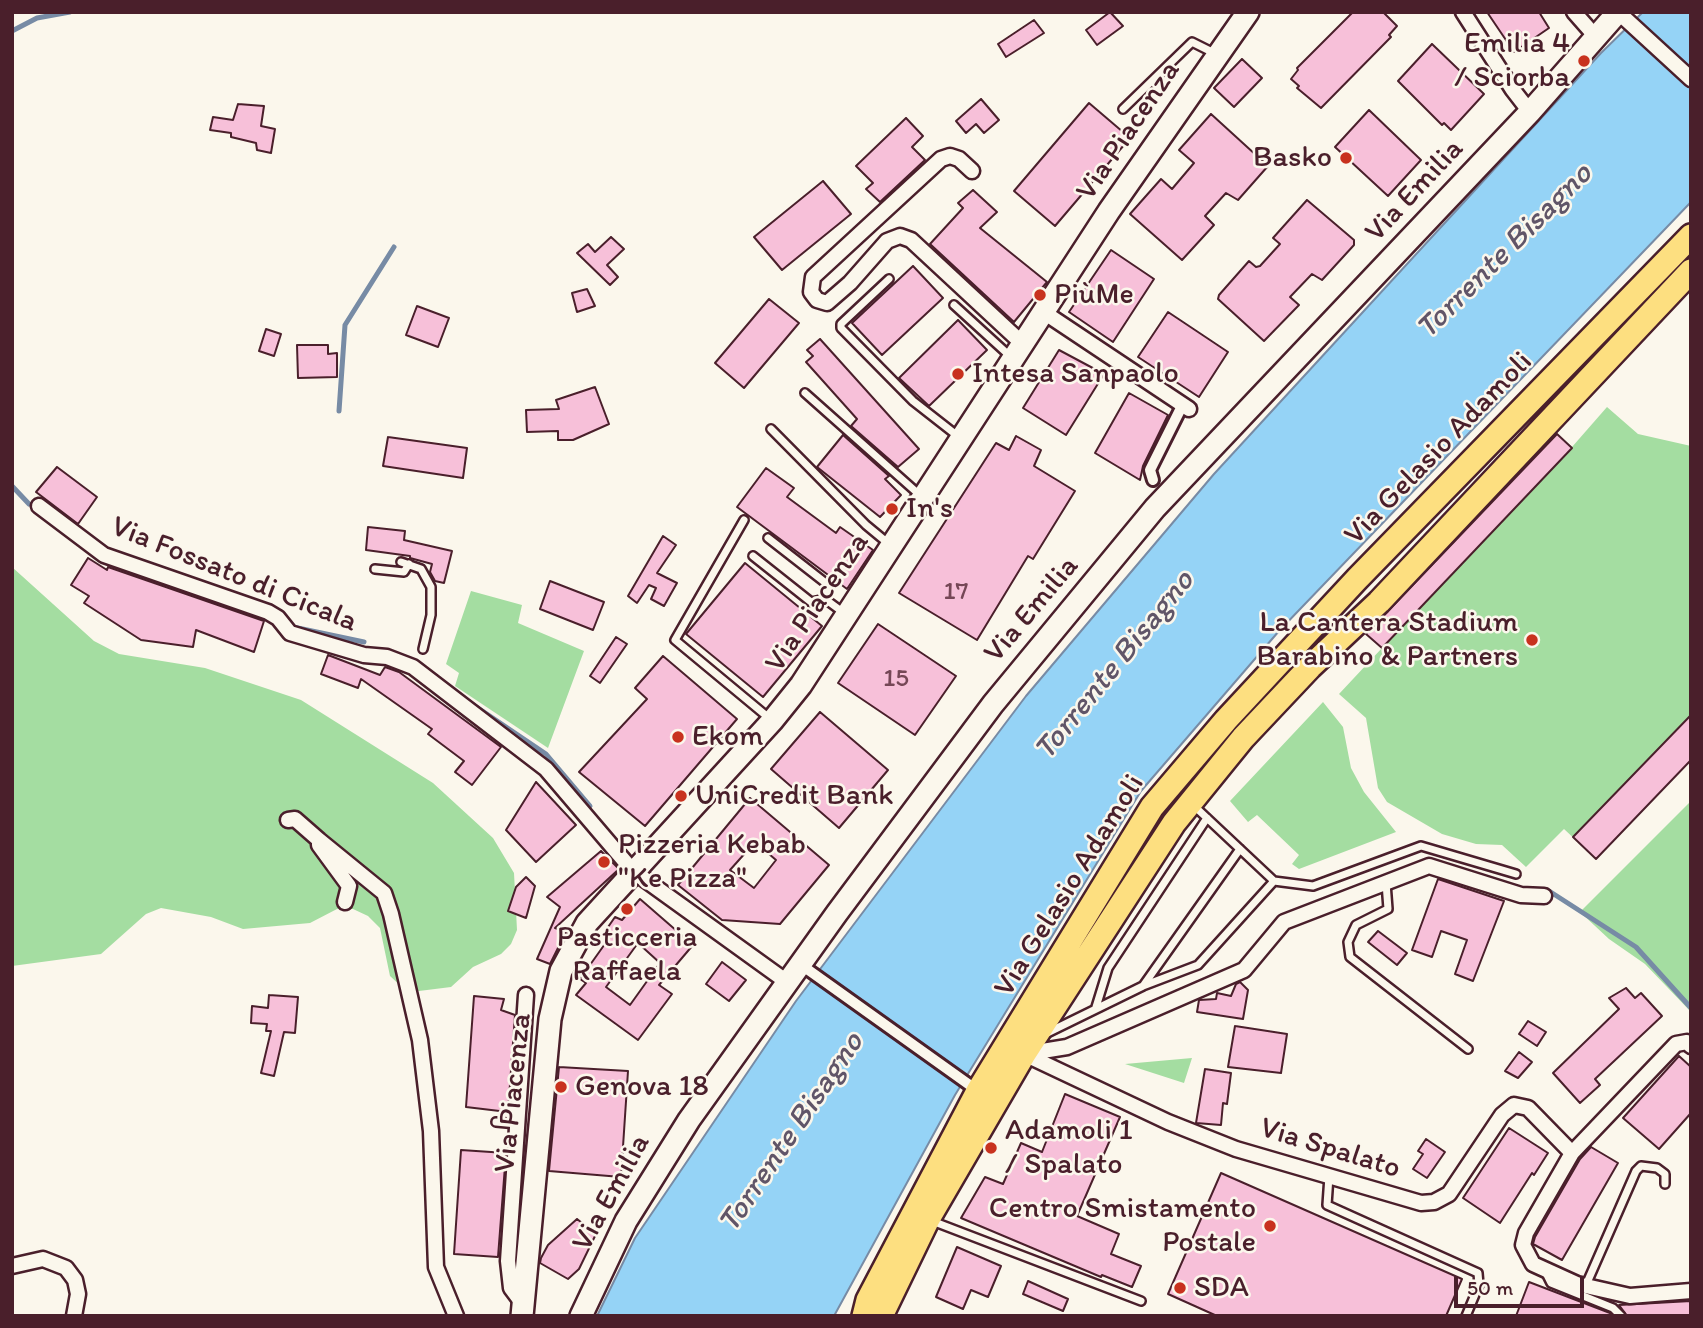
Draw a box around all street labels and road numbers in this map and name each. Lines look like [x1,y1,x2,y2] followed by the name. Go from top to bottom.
[1069,54,1189,208] street label: Via Piacenza
[1358,132,1472,250] street label: Via Emilia
[1337,345,1541,553] street label: Via Gelasio Adamoli
[106,509,362,641] street label: Via Fossato di Cicala
[758,526,878,680] street label: Via Piacenza
[977,549,1087,671] street label: Via Emilia
[987,768,1153,1004] street label: Via Gelasio Adamoli
[488,1011,540,1175] street label: Via Piacenza
[1255,1111,1405,1187] street label: Via Spalato
[565,1128,659,1258] street label: Via Emilia

